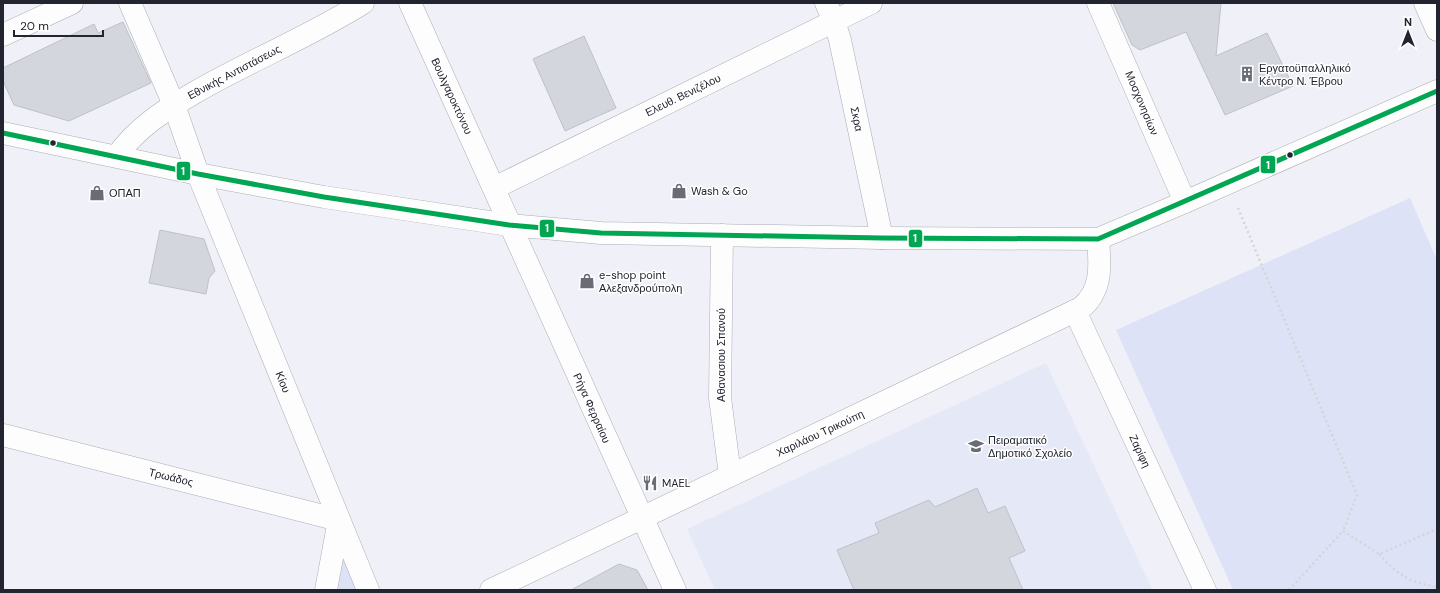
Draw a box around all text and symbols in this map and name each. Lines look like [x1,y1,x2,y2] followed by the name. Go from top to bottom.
[14,12,103,38] scale bar
[1388,12,1428,52] north arrow
[1404,15,1412,29] text: N
[20,18,49,34] text: 20 m
[185,42,283,102] street label: Εθνικής Αντιστάσεως
[428,56,476,136] street label: Βουλγαροκτόνου
[1259,61,1351,88] place label: Εργατοϋπαλληλικό Κέντρο Ν. Έβρου
[1238,65,1256,83] building icon: Εργατοϋπαλληλικό Κέντρο Ν. Έβρου
[1122,69,1162,138] street label: Μοσχονησίων
[643,71,723,119] street label: Ελευθ. Βενιζέλου
[848,105,867,133] street label: Σκρα
[48,138,58,148] unlabelled marker
[1285,150,1295,160] unlabelled marker
[1260,155,1276,174] line badge: 1
[1266,158,1270,172] text: 1
[176,161,191,181] line badge: 1
[181,164,185,178] text: 1
[670,182,688,200] shop icon: Wash & Go
[88,184,106,202] shop icon: ΟΠΑΠ
[691,184,748,198] place label: Wash & Go
[109,186,141,200] place label: ΟΠΑΠ
[539,219,555,238] line badge: 1
[545,221,549,235] text: 1
[908,229,923,248] line badge: 1
[913,231,917,245] text: 1
[599,268,682,295] place label: e-shop point Αλεξανδρούπολη
[578,272,596,290] shop icon: e-shop point Αλεξανδρούπολη
[714,308,728,402] street label: Αθανασιου Σπανού
[272,369,294,395] street label: Κίου
[570,371,614,445] street label: Ρήγα Φερραίου
[774,407,866,459] street label: Χαριλάου Τρικούπη
[1126,432,1154,470] street label: Ζαρίφη
[988,433,1072,460] place label: Πειραματικό Δημοτικό Σχολείο
[967,437,985,455] school or university icon: Πειραματικό Δημοτικό Σχολείο
[147,465,195,489] street label: Τρωάδος
[641,474,659,492] restaurant icon: MAEL
[662,476,691,490] place label: MAEL

